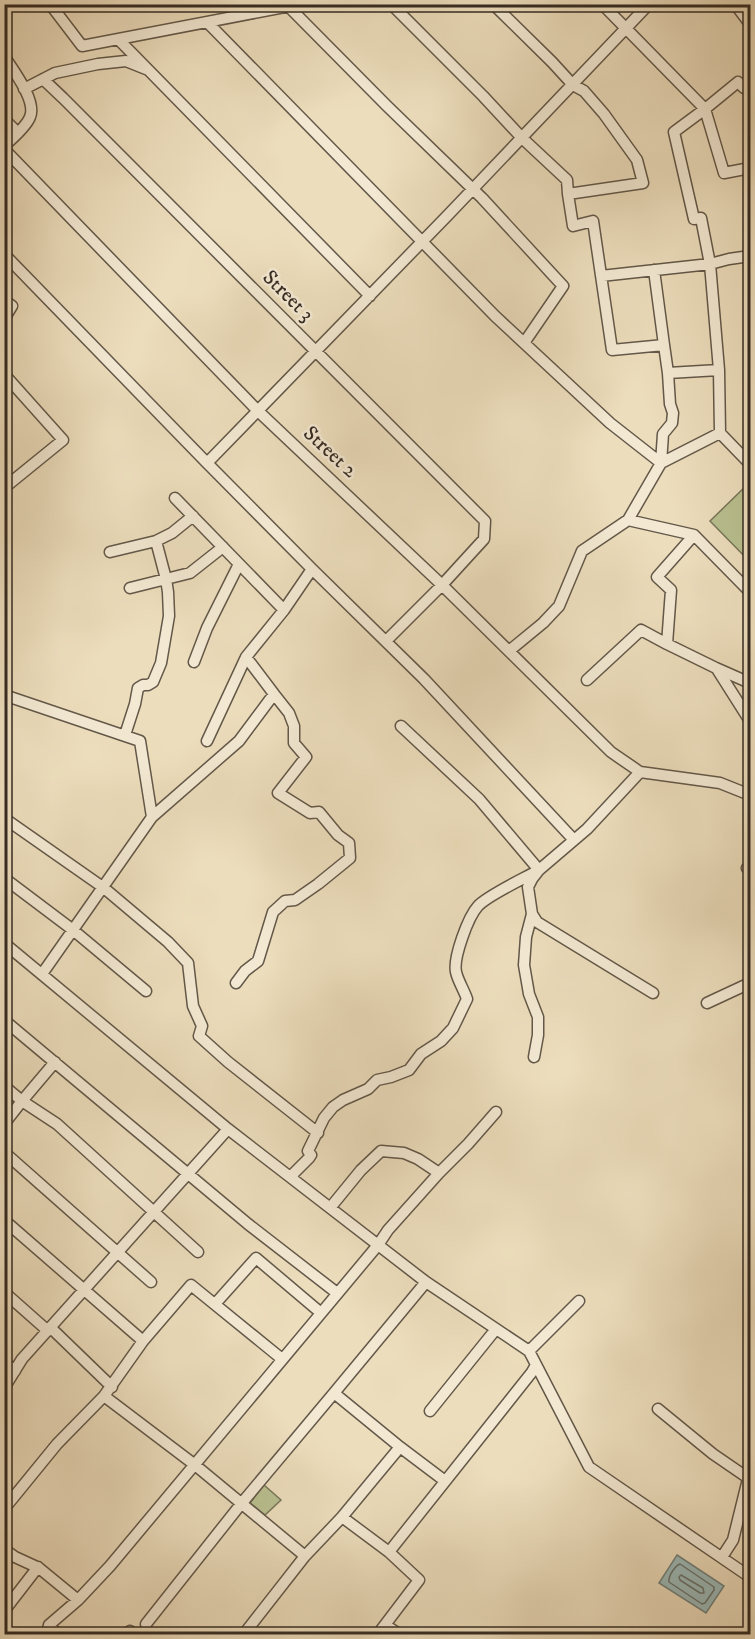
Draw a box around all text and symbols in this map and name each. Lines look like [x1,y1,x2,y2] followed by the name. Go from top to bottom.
[257,265,319,327] street label: Street 3
[298,420,363,484] street label: Street 2

